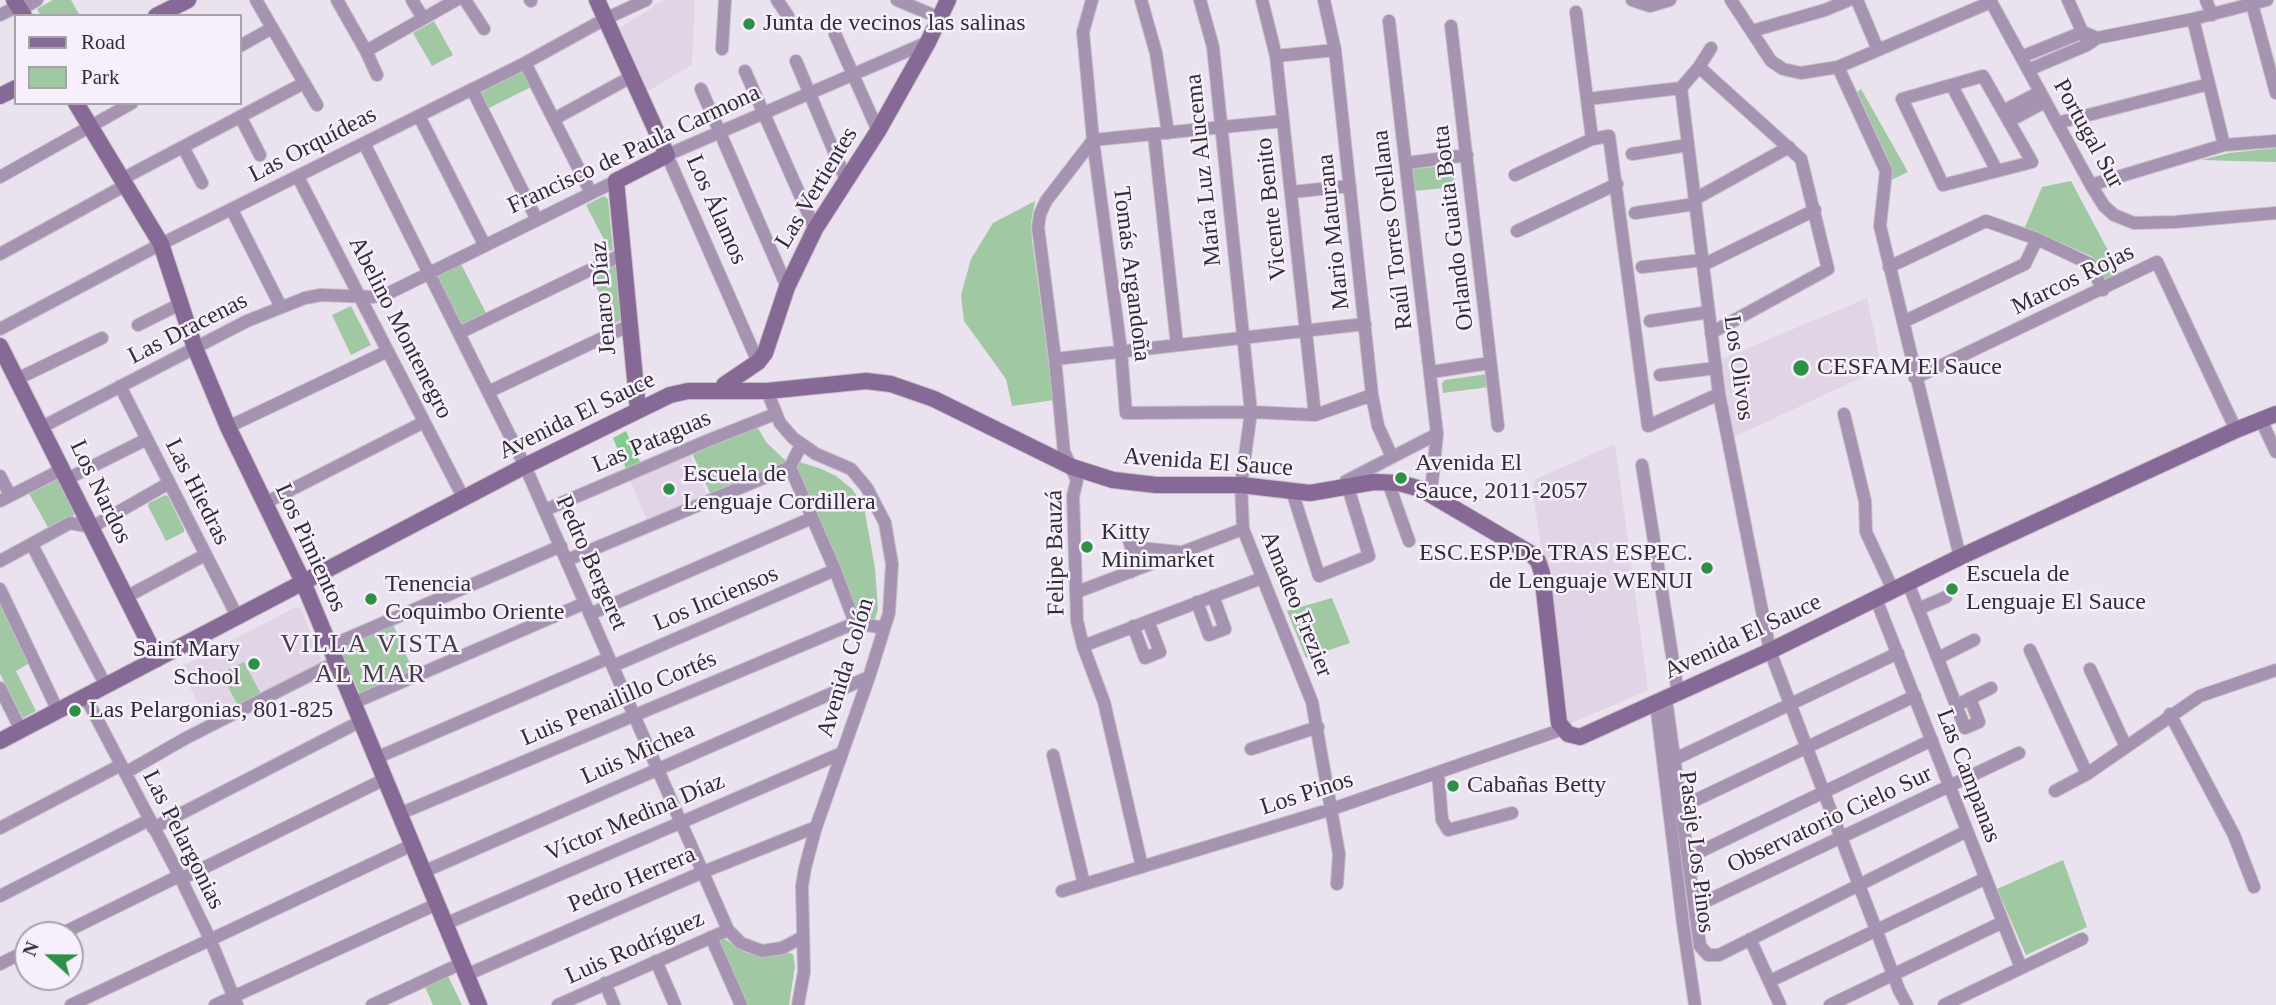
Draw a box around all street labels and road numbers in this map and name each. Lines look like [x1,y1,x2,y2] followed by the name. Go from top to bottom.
[1180,72,1228,268] street label: María Luz Alucema
[2046,74,2130,194] street label: Portugal Sur
[503,79,765,221] street label: Francisco de Paula Carmona
[244,101,382,189] street label: Las Orquídeas
[769,122,865,254] street label: Las Vertientes
[1427,124,1481,332] street label: Orlando Guaita Botta
[1366,129,1420,331] street label: Raúl Torres Orellana
[1250,136,1294,282] street label: Vicente Benito
[679,151,753,269] street label: Los Álamos
[1311,153,1357,311] street label: Mario Maturana
[1106,185,1156,363] street label: Tomás Argandoña
[342,232,458,424] street label: Abelino Montenegro
[2007,238,2139,322] street label: Marcos Rojas
[585,240,623,356] street label: Jenaro Díaz
[124,287,252,371] street label: Las Dracenas
[1716,314,1760,422] street label: Los Olivos
[494,366,660,466] street label: Avenida El Sauce
[588,404,716,480] street label: Las Pataguas
[158,434,236,550] street label: Las Hiedras
[63,436,137,548] street label: Los Nardos
[1122,443,1294,483] street label: Avenida El Sauce
[268,479,352,617] street label: Los Pimientos
[1041,490,1071,616] street label: Felipe Bauzá
[549,491,633,635] street label: Pedro Bergeret
[1254,527,1338,681] street label: Amadeo Frezier
[649,560,783,638] street label: Los Inciensos
[1660,588,1826,686] street label: Avenida El Sauce
[811,595,881,741] street label: Avenida Colón
[517,645,721,753] street label: Luis Penailillo Cortés
[1929,705,2007,847] street label: Las Campanas
[577,716,699,792] street label: Luis Michea
[1723,760,1937,880] street label: Observatorio Cielo Sur
[136,766,230,914] street label: Las Pelargonias
[1257,766,1357,822] street label: Los Pinos
[541,767,729,869] street label: Víctor Medina Díaz
[1672,770,1720,934] street label: Pasaje Los Pinos
[564,840,700,920] street label: Pedro Herrera
[561,905,709,991] street label: Luis Rodríguez

